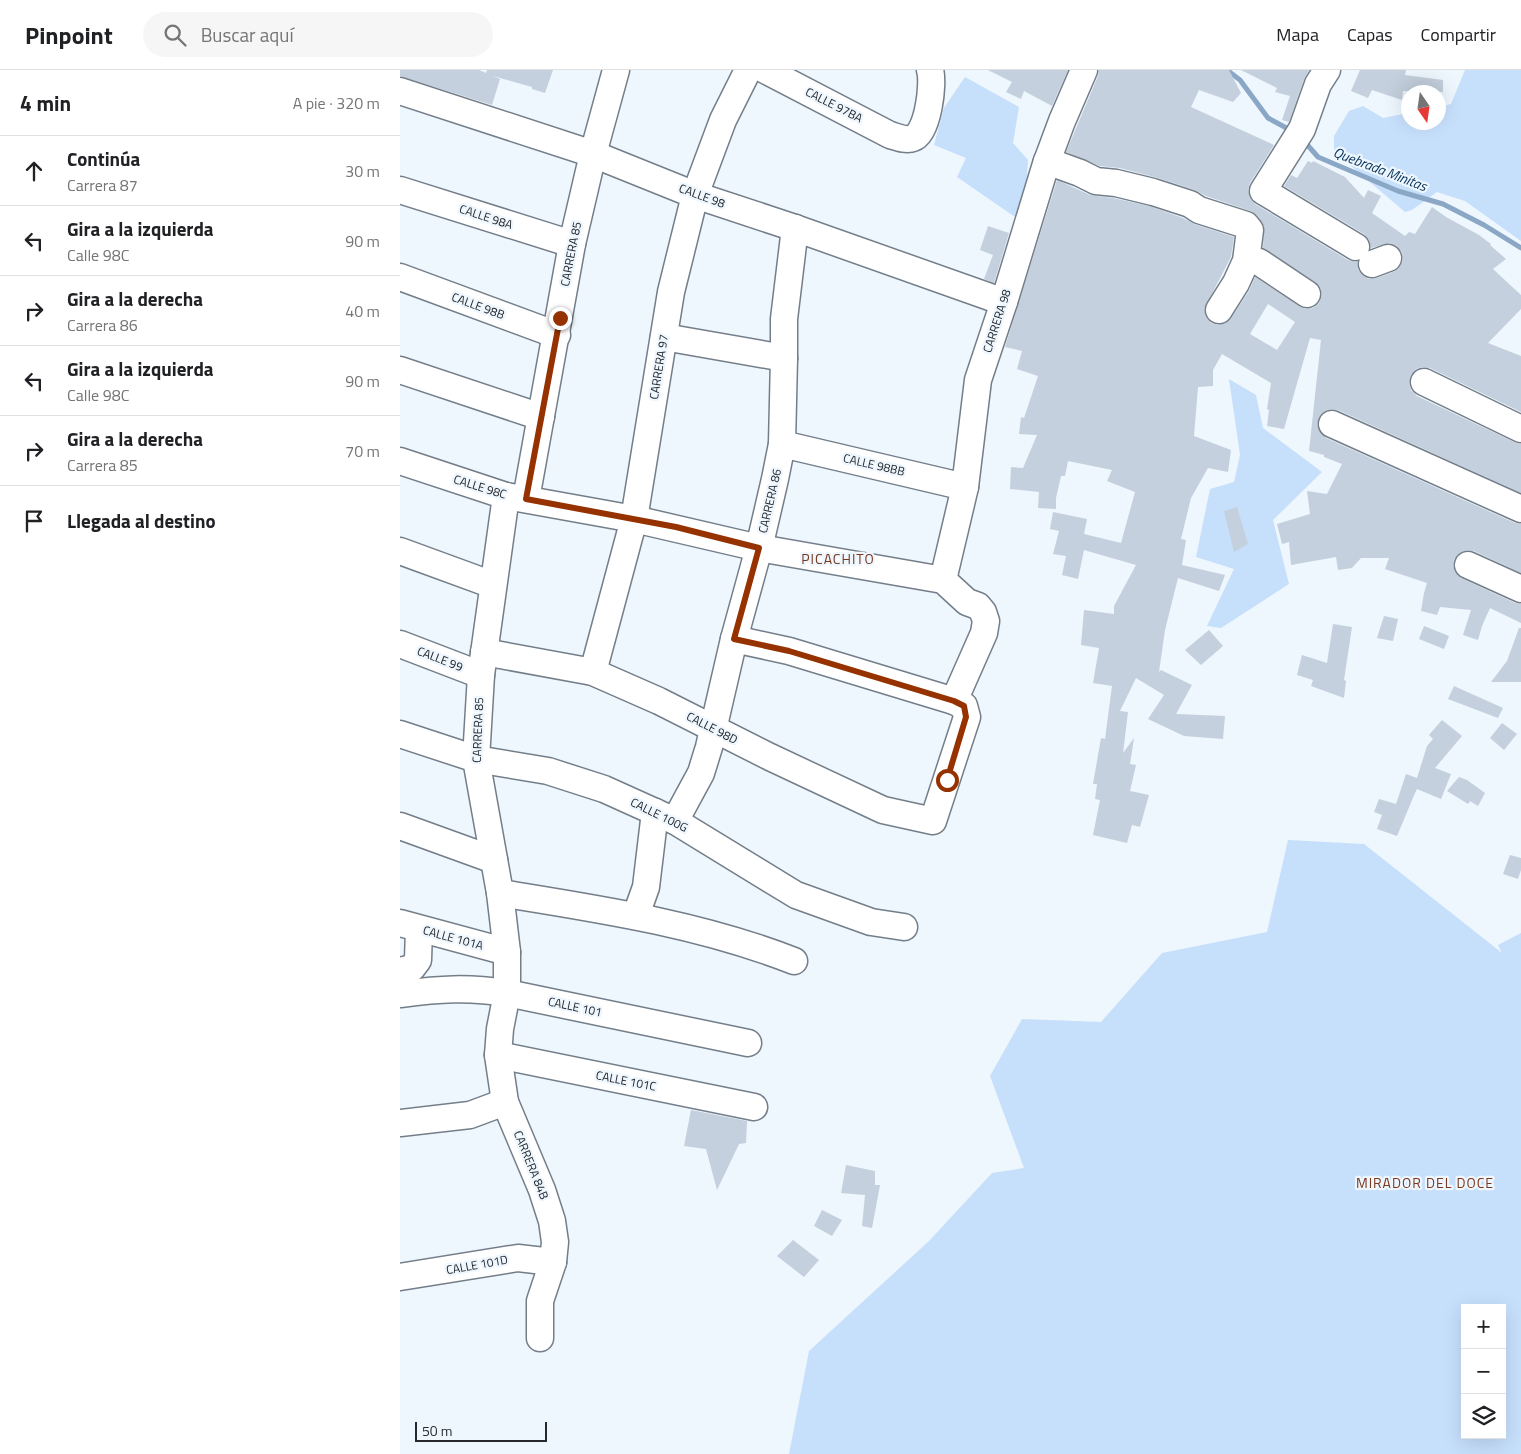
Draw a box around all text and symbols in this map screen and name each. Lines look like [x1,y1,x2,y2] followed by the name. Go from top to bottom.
[143,12,493,57] search box
[25,17,113,53] text: Pinpoint
[201,20,294,49] text: Buscar aquí
[161,21,189,49] icon: search
[1276,21,1319,48] text: Mapa
[1347,21,1393,48] text: Capas
[1421,21,1496,48] text: Compartir
[802,82,866,127] street label: CALLE 97BA
[1401,85,1446,130] north arrow
[20,87,71,119] text: 4 min
[293,91,380,115] text: A pie · 320 m
[1330,141,1431,196] water label: Quebrada Minitas
[67,144,140,173] text: Continúa
[20,157,48,185] icon: ahead
[345,159,380,183] text: 30 m
[67,173,138,197] text: Carrera 87
[676,178,728,213] street label: CALLE 98
[457,199,515,234] street label: CALLE 98A
[67,214,214,243] text: Gira a la izquierda
[555,220,586,288] street label: CARRERA 85
[20,227,48,255] icon: left
[345,229,380,253] text: 90 m
[67,243,129,267] text: Calle 98C
[67,284,203,313] text: Gira a la derecha
[977,286,1016,355] street label: CARRERA 98
[449,287,507,324] street label: CALLE 98B
[20,297,48,325] icon: right
[345,299,380,323] text: 40 m
[549,307,572,330] route end
[67,313,138,337] text: Carrera 86
[644,333,673,401] street label: CARRERA 97
[67,354,214,383] text: Gira a la izquierda
[20,367,48,395] icon: left
[345,369,380,393] text: 90 m
[67,383,129,407] text: Calle 98C
[67,424,203,453] text: Gira a la derecha
[20,437,48,465] icon: right
[345,439,380,463] text: 70 m
[841,448,907,481] street label: CALLE 98BB
[67,453,138,477] text: Carrera 85
[753,466,786,535] street label: CARRERA 86
[451,469,509,504] street label: CALLE 98C
[67,506,216,535] text: Llegada al destino
[20,507,48,535] icon: arrive
[801,548,875,569] district label: PICACHITO
[414,641,466,676] street label: CALLE 99
[467,697,488,763] street label: CARRERA 85
[683,706,742,749] street label: CALLE 98D
[936,769,959,792] route start
[627,792,691,837] street label: CALLE 100G
[421,920,485,955] street label: CALLE 101A
[546,992,604,1021] street label: CALLE 101
[594,1065,658,1096] street label: CALLE 101C
[509,1127,554,1202] street label: CARRERA 84B
[1356,1172,1494,1193] district label: MIRADOR DEL DOCE
[445,1250,510,1279] street label: CALLE 101D
[1461,1304,1506,1439] map controls
[1461,1304,1506,1349] button: +
[1461,1349,1506,1394] button: −
[1461,1394,1506,1439] button: layers
[415,1419,548,1442] scale bar
[422,1420,452,1441] text: 50 m

